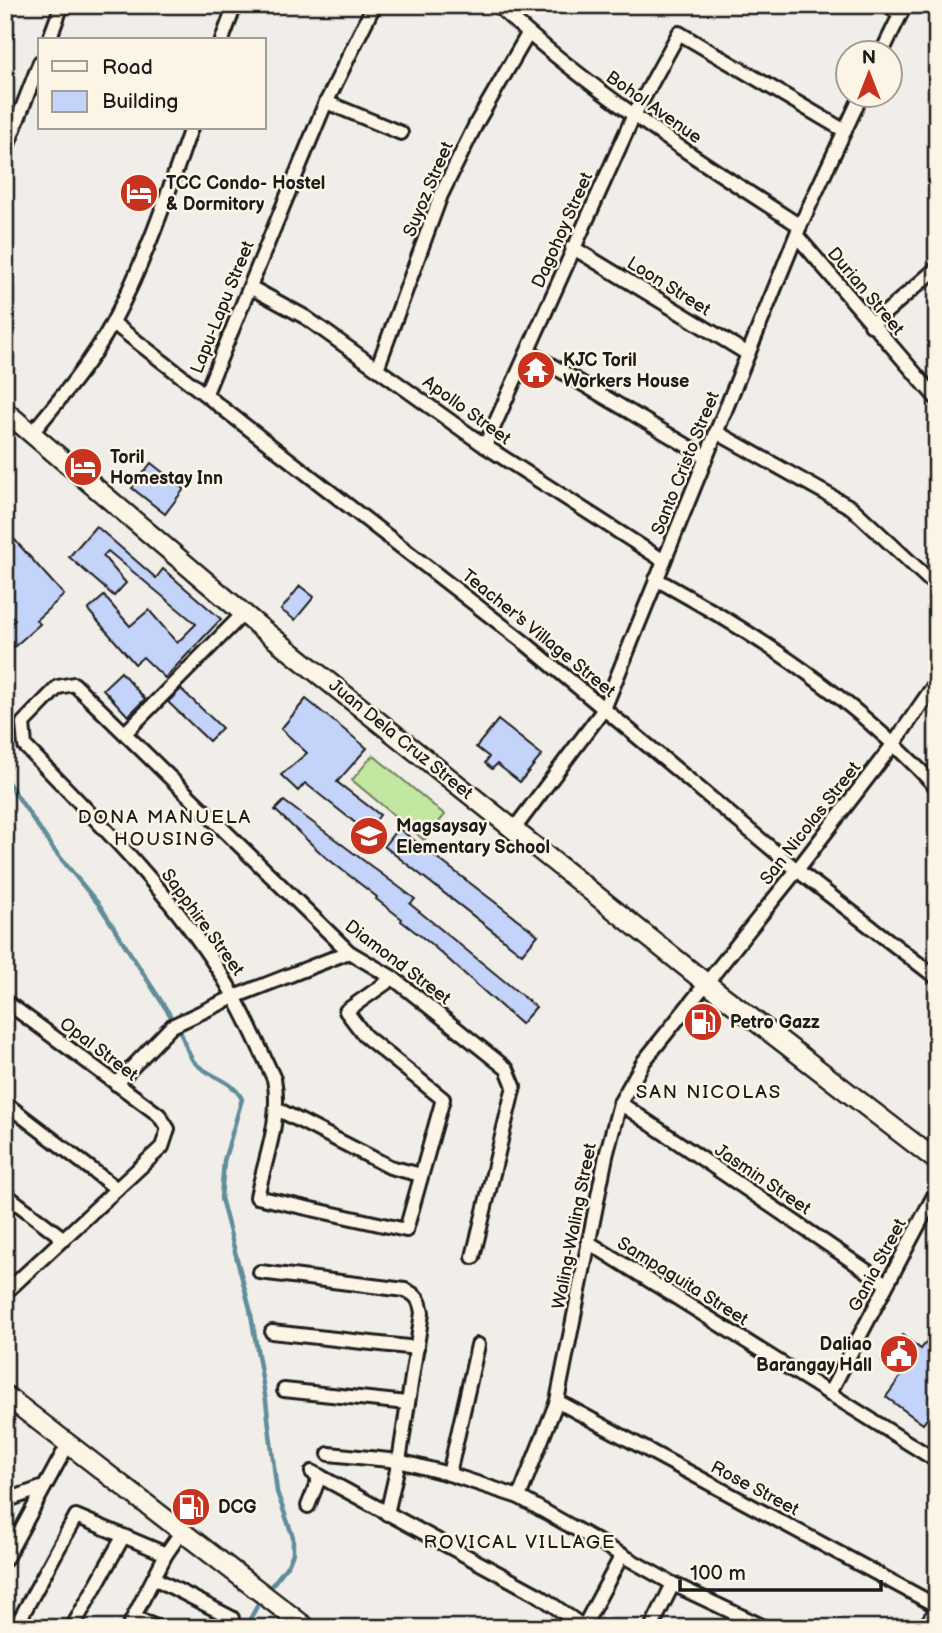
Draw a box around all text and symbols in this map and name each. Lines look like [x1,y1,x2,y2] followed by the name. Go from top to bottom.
[38,38,266,130] legend
[834,38,904,108] north arrow
[862,47,876,70] text: N
[102,55,153,80] text: Road
[602,67,706,148] street label: Bohol Avenue
[102,89,178,114] text: Building
[399,138,458,240] street label: Suyoz Street
[528,169,598,291] street label: Dagohoy Street
[118,172,160,214] hotel icon: TCC Condo- Hostel & Dormitory
[166,173,325,215] place label: TCC Condo- Hostel & Dormitory
[186,237,259,377] street label: Lapu-Lapu Street
[823,243,909,340] street label: Durian Street
[623,253,715,321] street label: Loon Street
[515,349,557,391] temple icon: KJC Toril Workers House
[563,350,689,392] place label: KJC Toril Workers House
[419,371,515,450] street label: Apollo Street
[647,388,724,538] street label: Santo Cristo Street
[62,446,104,488] hotel icon: Toril Homestay Inn
[110,447,223,489] place label: Toril Homestay Inn
[458,565,620,702] street label: Teacher's Village Street
[325,675,477,804] street label: Juan Dela Cruz Street
[756,757,865,889] street label: San Nicolas Street
[78,806,252,851] district label: DONA MANUELA HOUSING
[348,815,390,857] school or university icon: Magsaysay Elementary School
[396,816,550,858] place label: Magsaysay Elementary School
[157,865,249,980] street label: Sapphire Street
[341,916,455,1009] street label: Diamond Street
[682,1001,724,1043] fuel station icon: Petro Gazz
[730,1012,820,1033] place label: Petro Gazz
[56,1013,142,1086] street label: Opal Street
[636,1081,782,1104] district label: SAN NICOLAS
[711,1140,815,1220] street label: Jasmin Street
[548,1141,601,1311] street label: Waling-Waling Street
[844,1215,911,1315] street label: Gania Street
[613,1233,752,1330] street label: Sampaguita Street
[878,1333,920,1375] public building icon: Daliao Barangay Hall
[756,1334,872,1376] place label: Daliao Barangay Hall
[707,1457,803,1521] street label: Rose Street
[170,1486,212,1528] fuel station icon: DCG
[218,1497,257,1518] place label: DCG
[423,1531,617,1554] district label: ROVICAL VILLAGE
[680,1549,881,1593] scale bar
[690,1561,746,1586] text: 100 m

